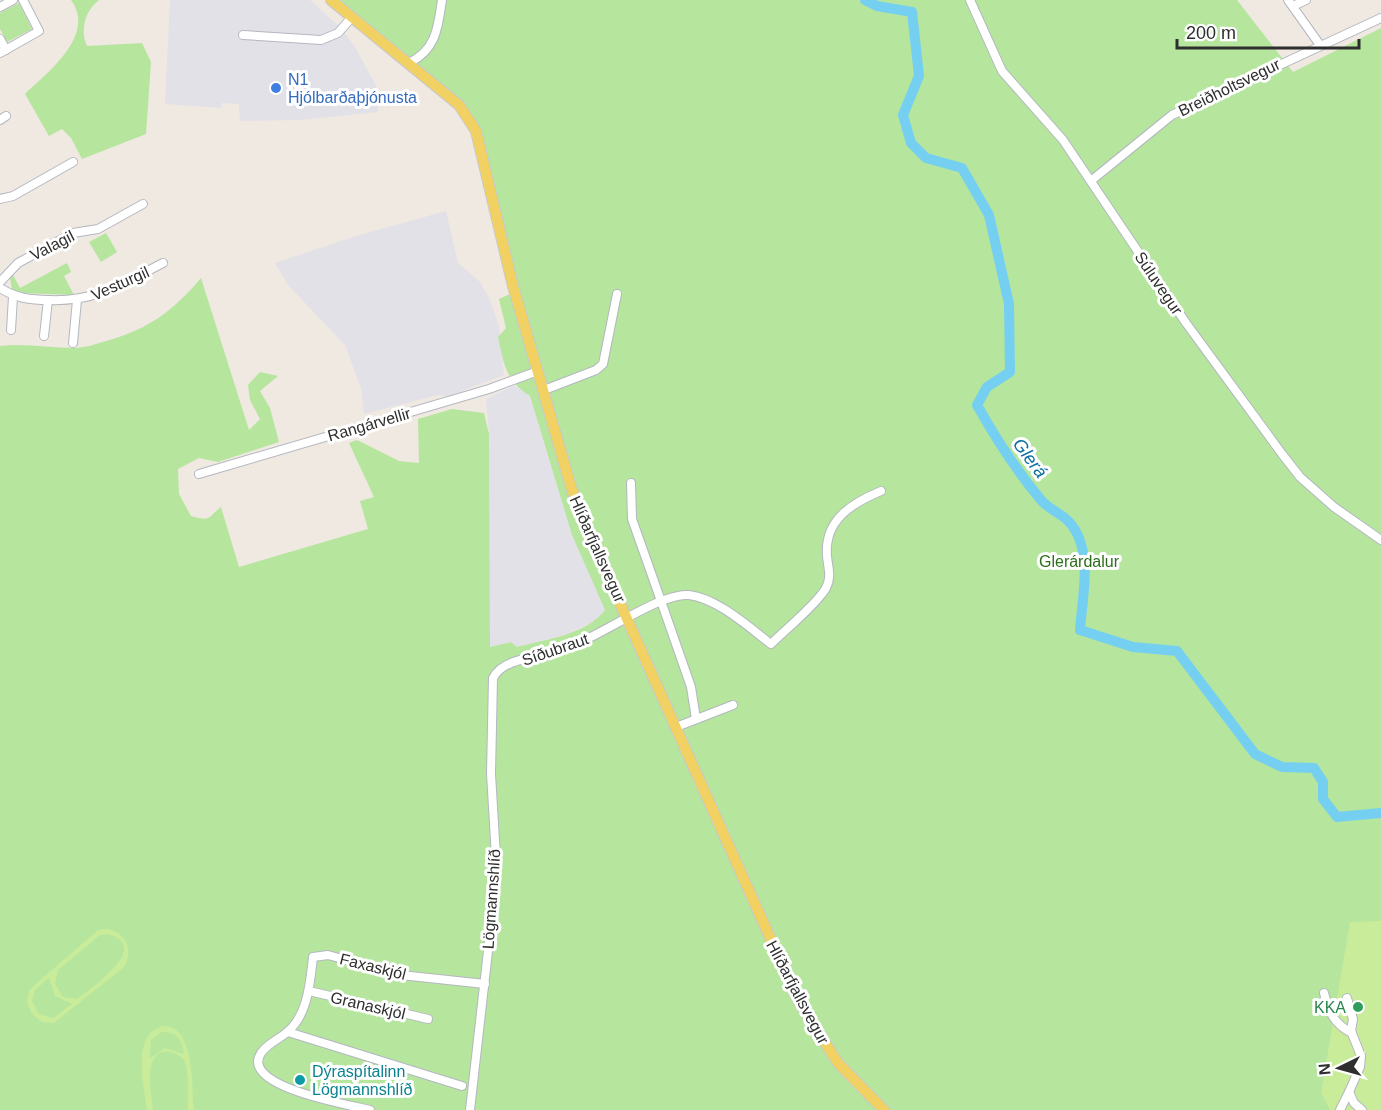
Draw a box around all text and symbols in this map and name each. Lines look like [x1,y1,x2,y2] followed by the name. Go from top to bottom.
[1177,12,1358,50] scale bar
[1186,23,1236,43] text: 200 m
[1176,55,1284,119] street label: Breiðholtsvegur
[288,71,417,106] place label: N1 Hjólbarðaþjónusta
[269,81,283,95] marker: N1 Hjólbarðaþjónusta
[27,227,77,264] street label: Valagil
[1131,249,1186,318] street label: Súluvegur
[89,263,152,304] street label: Vesturgil
[326,404,413,444] street label: Rangárvellir
[1009,434,1051,482] water label: Glerá
[566,493,629,606] street label: Hlíðarfjallsvegur
[1039,553,1120,570] park label: Glerárdalur
[520,630,591,669] street label: Síðubraut
[480,848,503,950] street label: Lögmannshlíð
[763,938,832,1047] street label: Hlíðarfjallsvegur
[338,950,408,983] street label: Faxaskjól
[329,989,407,1022] street label: Granaskjól
[1314,999,1346,1016] place label: KKA
[1351,1000,1365,1014] marker: KKA
[1309,1038,1369,1098] north arrow
[312,1063,413,1098] place label: Dýraspítalinn Lögmannshlíð
[1316,1063,1334,1076] text: N
[293,1073,307,1087] marker: Dýraspítalinn Lögmannshlíð

